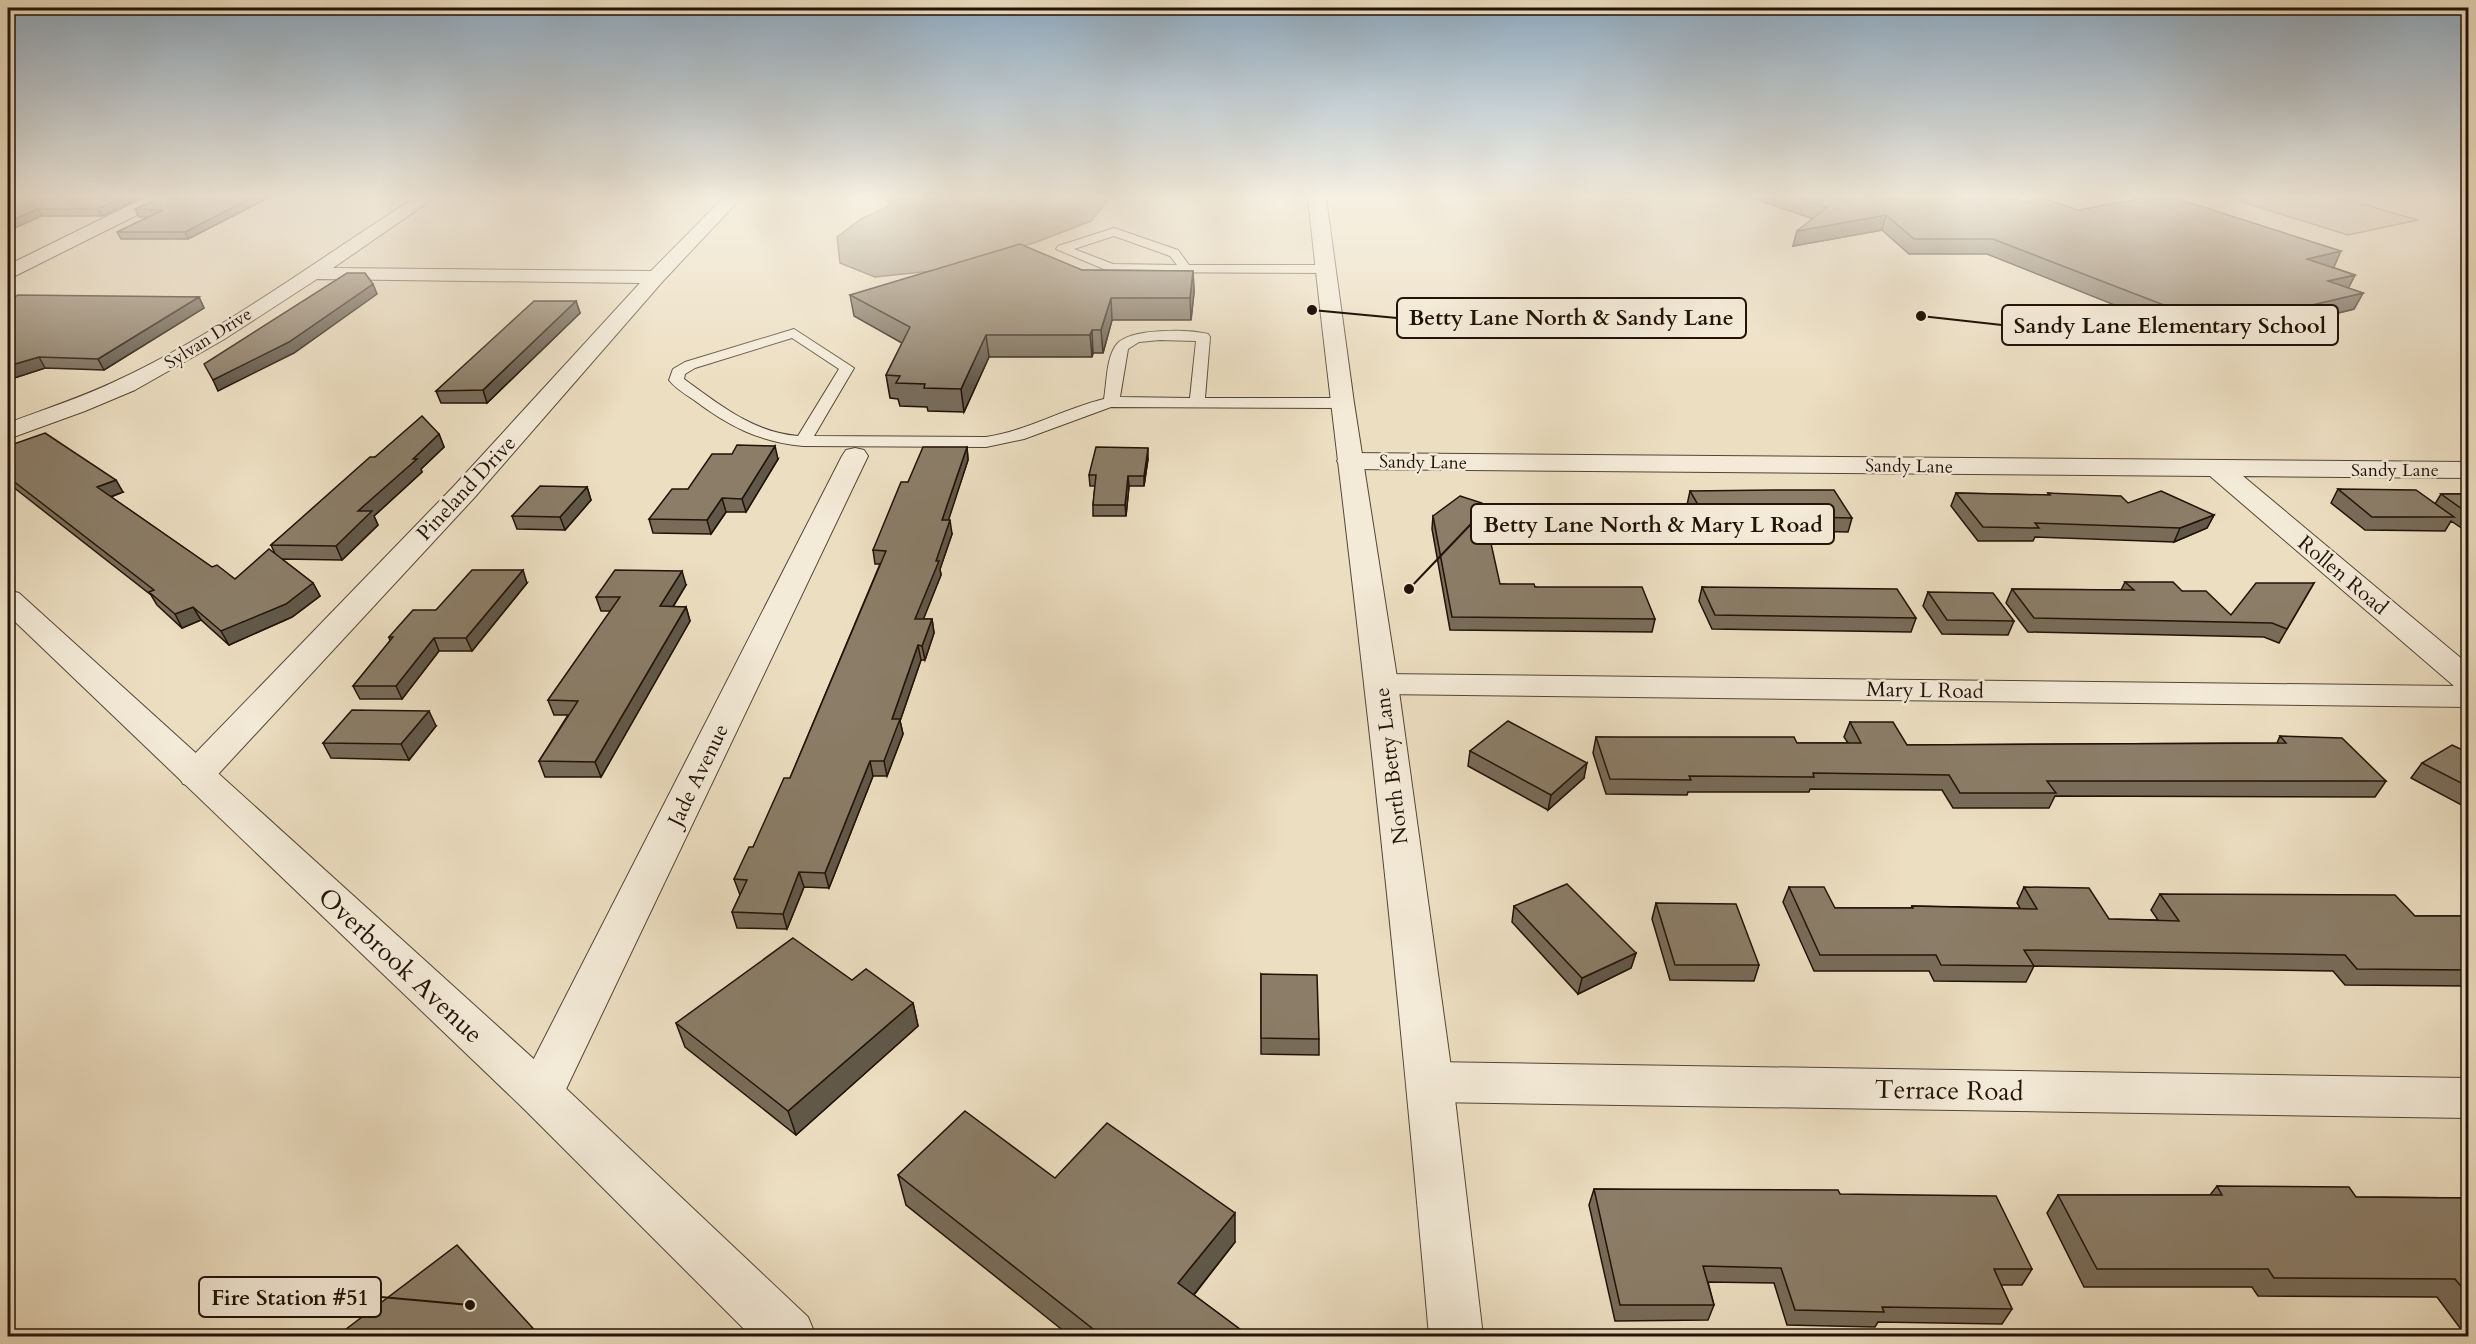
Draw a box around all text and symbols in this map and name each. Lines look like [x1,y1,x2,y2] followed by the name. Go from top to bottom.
[1397,298,1746,338] callout: Betty Lane North & Sandy Lane
[160,302,257,375] street label: Sylvan Drive
[1408,303,1734,333] text: Betty Lane North & Sandy Lane
[2002,305,2338,345] callout: Sandy Lane Elementary School
[2014,311,2327,341] text: Sandy Lane Elementary School
[410,430,523,547] street label: Pineland Drive
[1379,449,1467,476] street label: Sandy Lane
[1865,453,1953,480] street label: Sandy Lane
[2351,458,2439,483] street label: Sandy Lane
[1471,504,1834,544] callout: Betty Lane North & Mary L Road
[1483,510,1823,540] text: Betty Lane North & Mary L Road
[2291,529,2394,622] street label: Rollen Road
[1866,675,1984,706] street label: Mary L Road
[1367,686,1416,846] street label: North Betty Lane
[660,719,736,834] street label: Jade Avenue
[311,880,491,1051] street label: Overbrook Avenue
[1874,1072,2024,1109] street label: Terrace Road
[199,1277,381,1317] callout: Fire Station #51
[211,1283,369,1313] text: Fire Station #51

